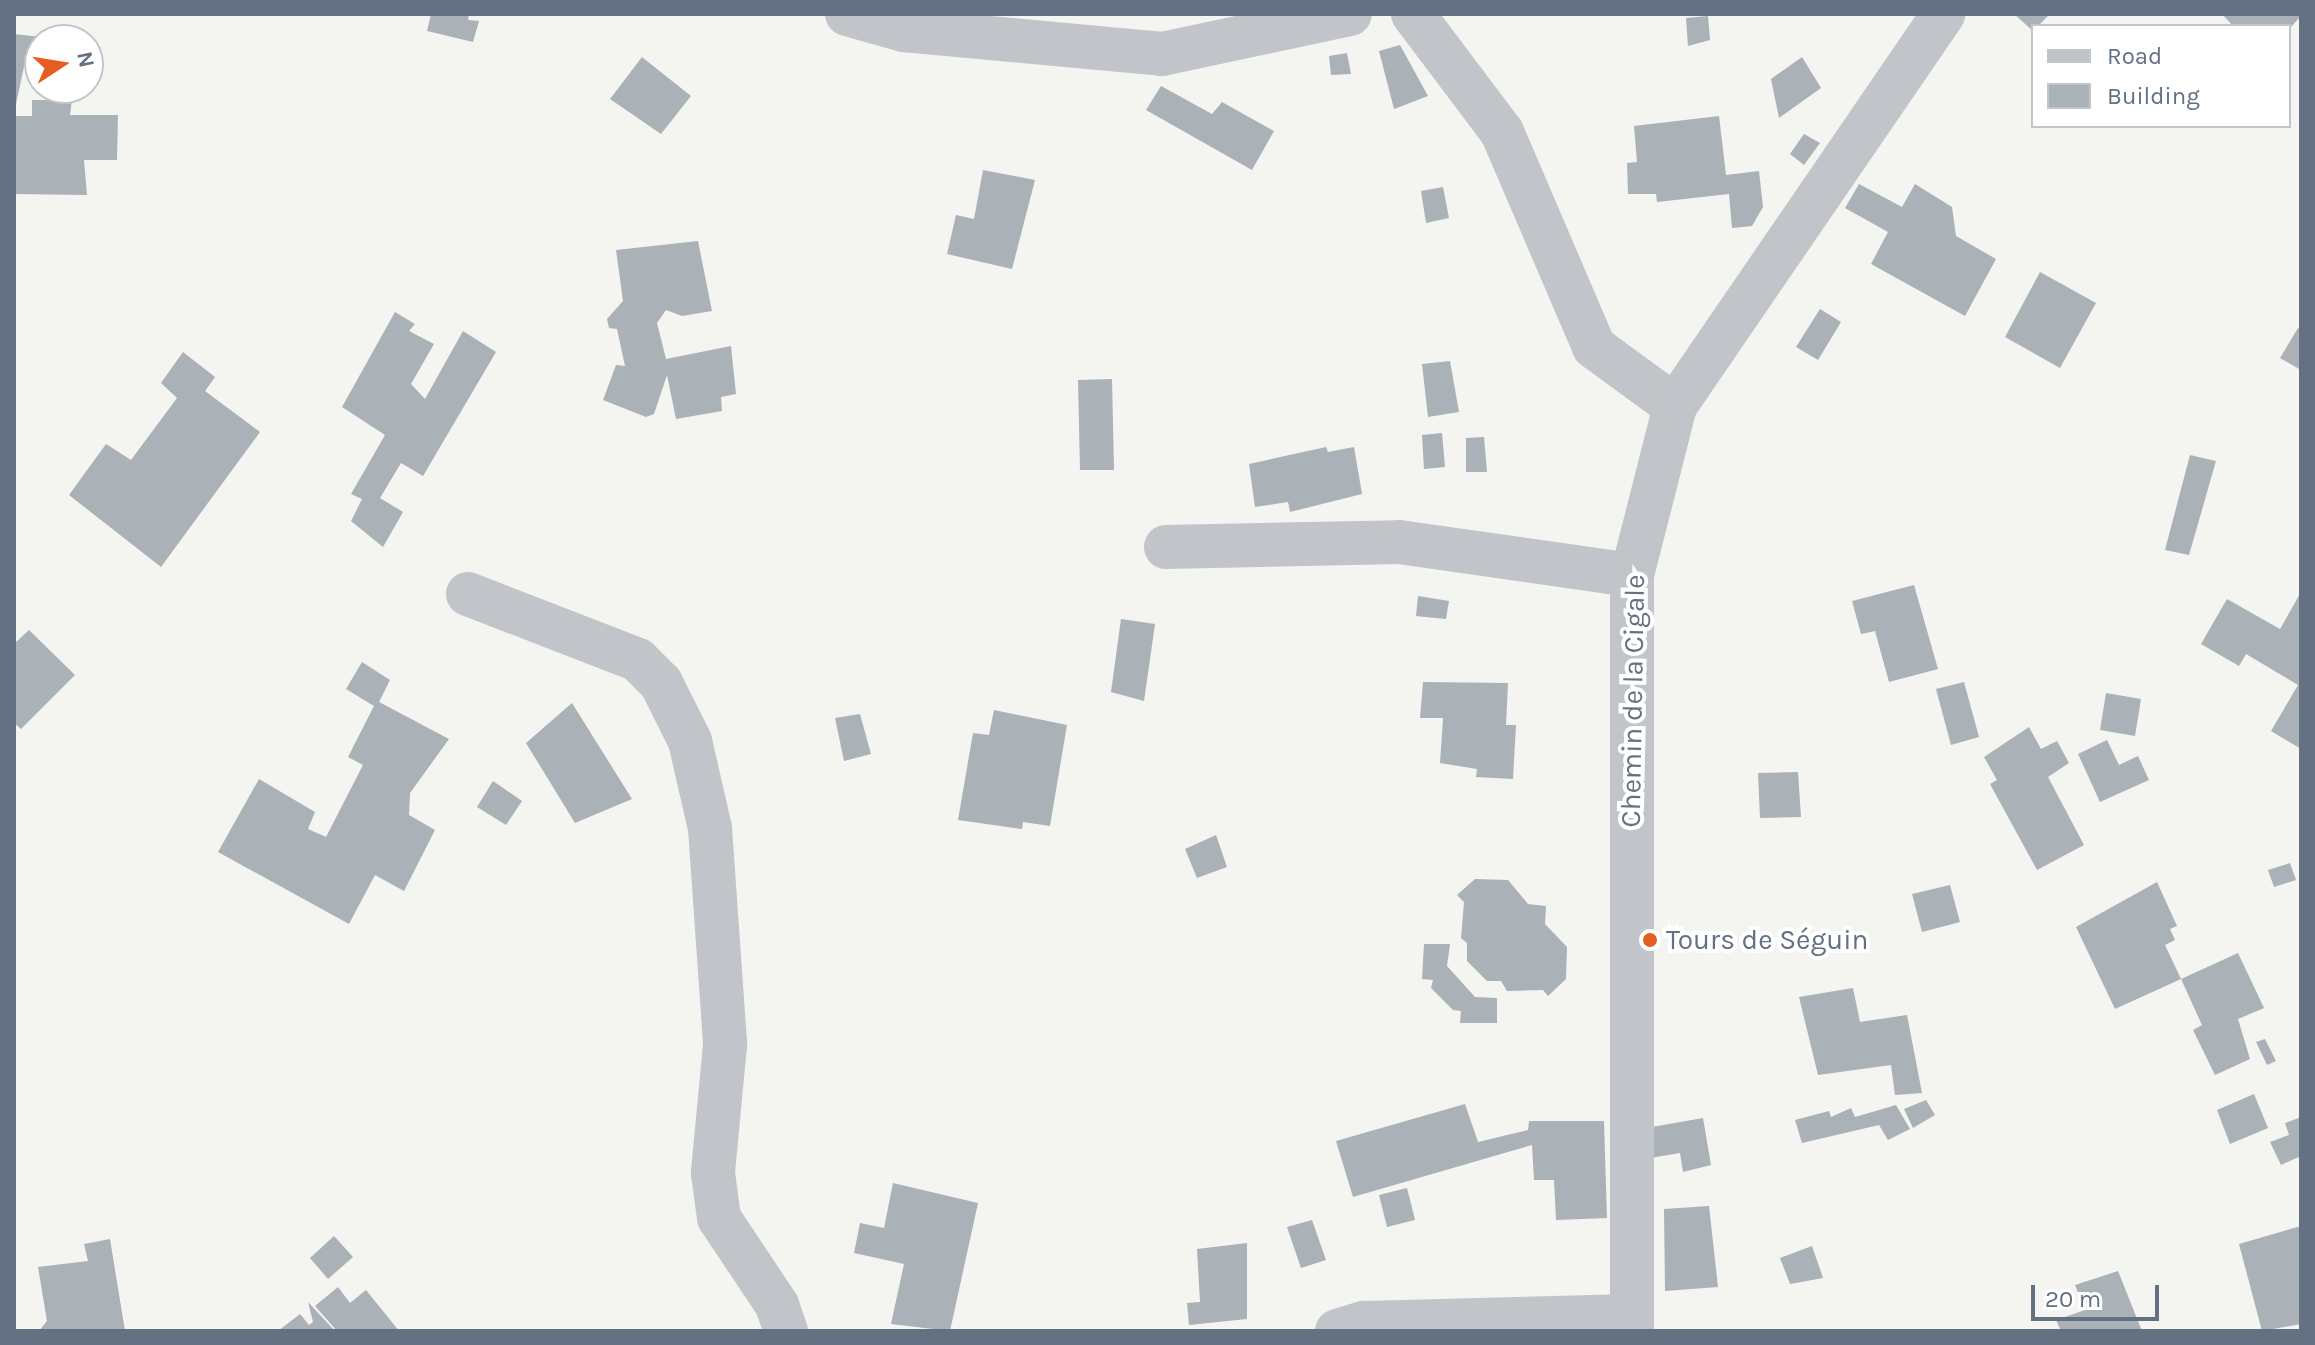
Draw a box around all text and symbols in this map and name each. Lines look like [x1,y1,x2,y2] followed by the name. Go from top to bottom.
[24,24,104,104] north arrow
[2031,24,2291,128] legend
[2107,42,2162,70] text: Road
[71,49,100,70] text: N
[2107,82,2200,110] text: Building
[1614,574,1652,828] street label: Chemin de la Cigale
[1666,923,1868,957] place label: Tours de Séguin
[1641,931,1659,949] marker: Tours de Séguin
[2035,1269,2163,1319] scale bar
[2045,1285,2101,1313] text: 20 m

